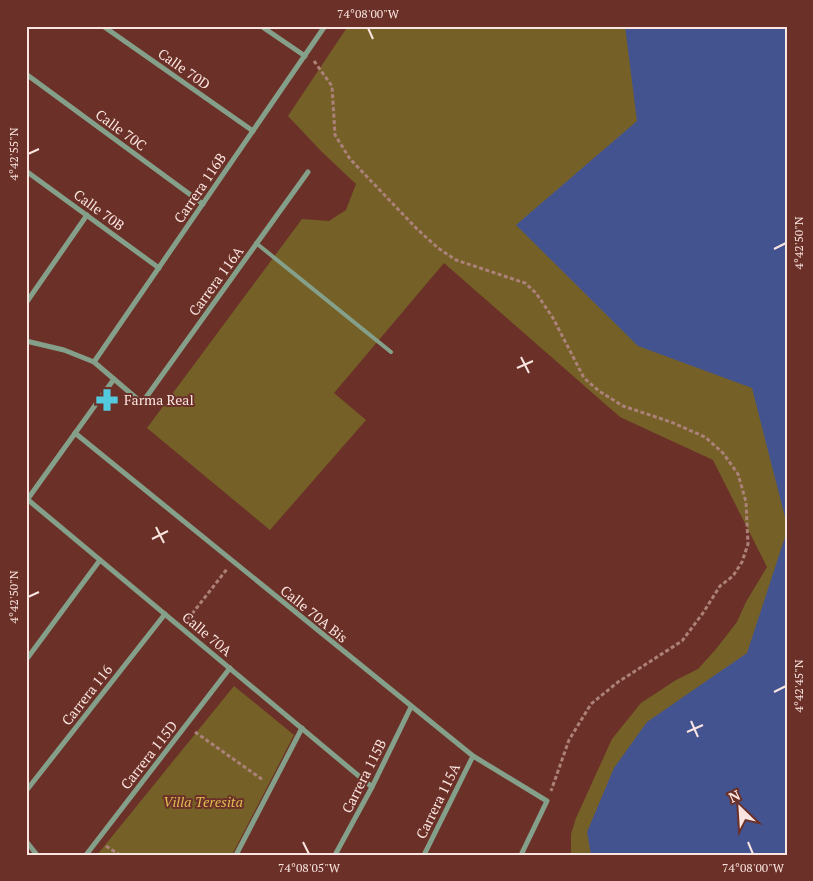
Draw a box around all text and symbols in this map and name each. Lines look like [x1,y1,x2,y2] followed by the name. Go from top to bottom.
[337,6,400,21] text: 74°08'00"W
[154,44,214,94] street label: Calle 70D
[92,105,151,155] street label: Calle 70C
[6,127,21,181] text: 4°42'55"N
[169,149,230,226] street label: Carrera 116B
[70,185,129,234] street label: Calle 70B
[791,216,806,270] text: 4°42'50"N
[184,242,248,319] street label: Carrera 116A
[94,387,120,413] pharmacy icon: Farma Real
[124,390,194,409] place label: Farma Real
[6,570,21,624] text: 4°42'50"N
[277,581,352,647] street label: Calle 70A Bis
[178,607,237,660] street label: Calle 70A
[791,659,806,713] text: 4°42'45"N
[57,660,117,729] street label: Carrera 116
[116,716,181,793] street label: Carrera 115D
[337,735,390,816] street label: Carrera 115B
[411,760,464,842] street label: Carrera 115A
[716,784,766,834] north arrow
[725,785,743,807] text: N
[163,792,243,811] park label: Villa Teresita
[278,860,341,875] text: 74°08'05"W
[722,860,785,875] text: 74°08'00"W

